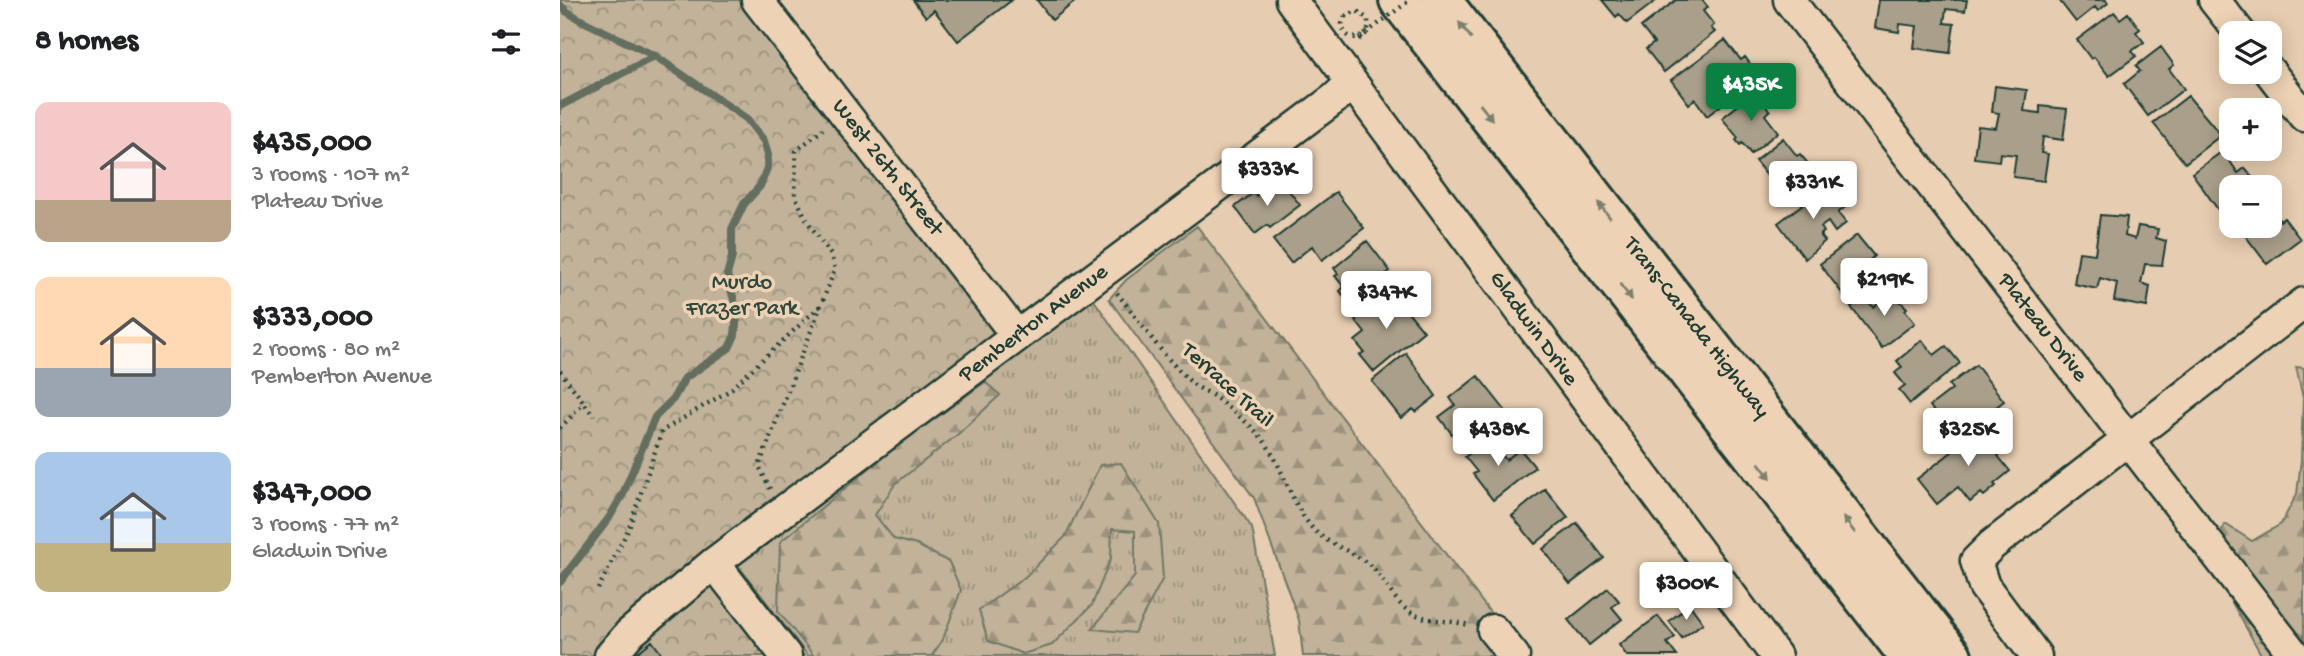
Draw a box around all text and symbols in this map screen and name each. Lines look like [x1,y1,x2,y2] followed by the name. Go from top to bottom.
[2219,21,2282,238] map controls
[2219,21,2282,84] button: layers
[1457,22,1472,40] one-way arrow
[487,23,525,61] icon: filters
[35,25,138,60] text: 8 homes
[1702,64,1800,123] pin: $435K
[1722,72,1780,99] text: $435K
[825,94,950,243] street label: West 26th Street
[2219,98,2282,161] button: +
[1478,103,1492,121] one-way arrow
[252,127,372,162] text: $435,000
[91,130,175,214] icon: home
[1218,148,1316,208] pin: $333K
[1238,157,1296,184] text: $333K
[252,162,410,189] text: 3 rooms · 107 m²
[1764,162,1862,221] pin: $331K
[1785,170,1841,197] text: $331K
[2219,175,2282,238] button: −
[252,189,383,216] text: Plateau Drive
[1598,201,1612,219] one-way arrow
[1616,230,1775,424] street label: Trans-Canada Highway
[953,258,1115,390] street label: Pemberton Avenue
[1835,258,1933,318] pin: $219K
[1482,266,1584,393] street label: Gladwin Drive
[1856,267,1912,294] text: $219K
[1990,267,2094,389] street label: Plateau Drive
[685,270,801,323] park label: Murdo Frazer Park
[1337,272,1435,331] pin: $347K
[1357,280,1415,307] text: $347K
[1618,282,1633,300] one-way arrow
[252,302,373,337] text: $333,000
[91,305,175,389] icon: home
[1174,336,1279,434] street label: Terrace Trail
[252,337,400,364] text: 2 rooms · 80 m²
[252,364,432,391] text: Pemberton Avenue
[1449,408,1547,468] pin: $438K
[1919,408,2017,468] pin: $325K
[1469,417,1527,444] text: $438K
[1939,417,1997,444] text: $325K
[1758,462,1773,480] one-way arrow
[252,477,371,512] text: $347,000
[91,480,175,564] icon: home
[252,512,399,539] text: 3 rooms · 77 m²
[1843,516,1857,534] one-way arrow
[252,539,387,566] text: Gladwin Drive
[1637,562,1735,622] pin: $300K
[1655,571,1717,598] text: $300K

